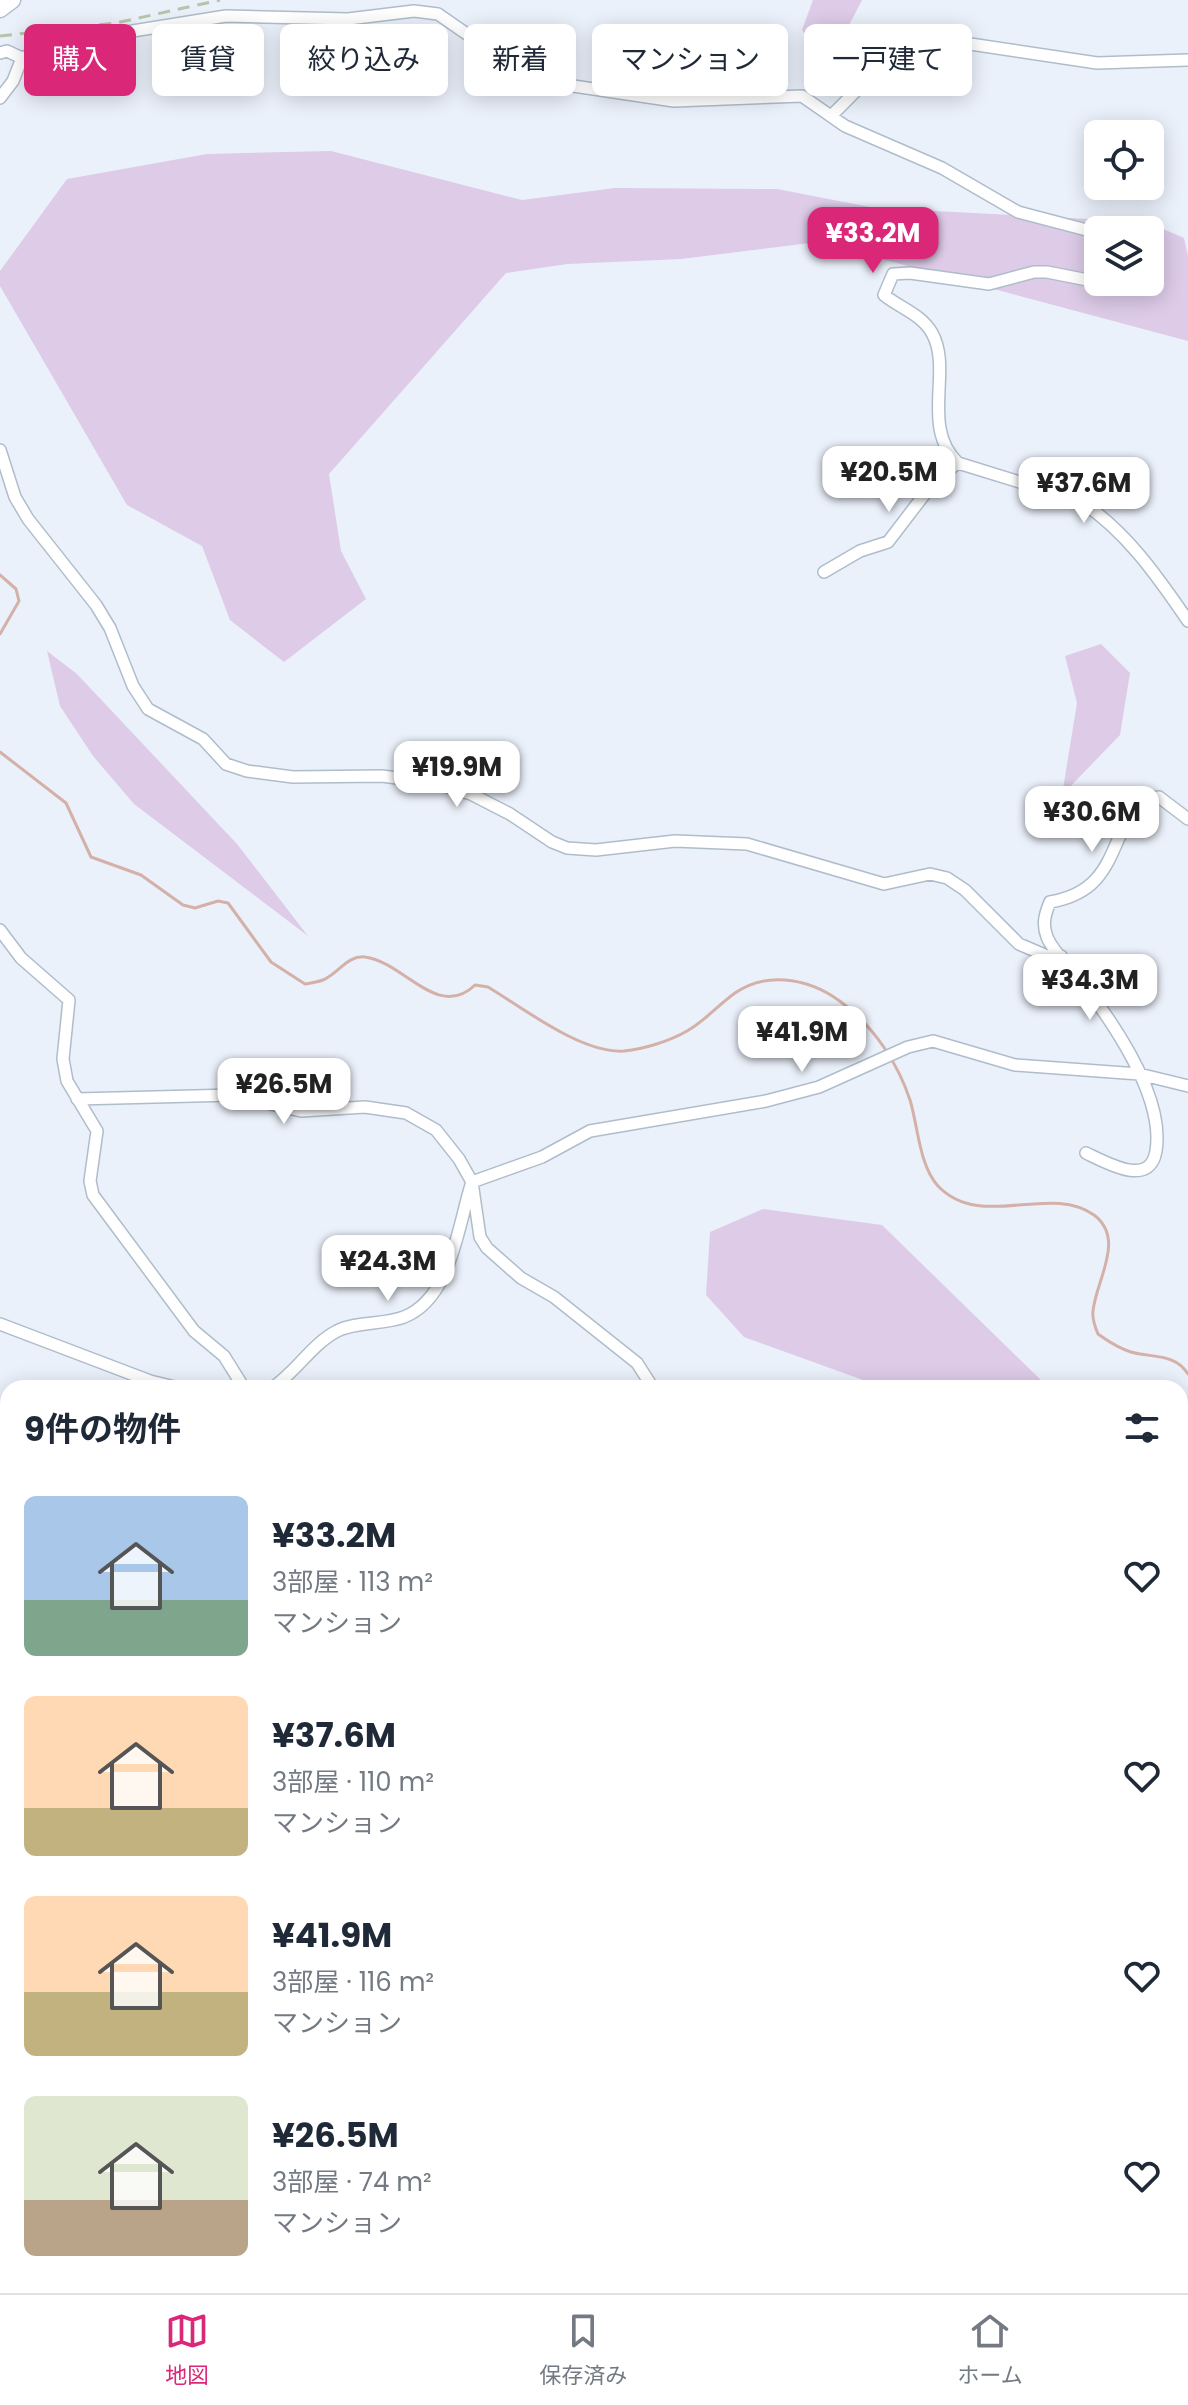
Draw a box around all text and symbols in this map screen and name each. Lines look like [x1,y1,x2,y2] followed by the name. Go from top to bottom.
[24,24,136,96] chip: 購入
[152,24,264,96] chip: 賃貸
[280,24,448,96] chip: 絞り込み
[464,24,576,96] chip: 新着
[592,24,788,96] chip: マンション
[804,24,972,96] chip: 一戸建て
[1084,120,1164,296] map controls
[1084,120,1164,200] button: locate
[808,207,938,275] pin: ¥33.2M
[826,215,920,251] text: ¥33.2M
[1084,216,1164,296] button: layers
[824,446,954,514] pin: ¥20.5M
[840,454,938,490] text: ¥20.5M
[1019,457,1149,525] pin: ¥37.6M
[1037,465,1131,501] text: ¥37.6M
[392,741,522,809] pin: ¥19.9M
[412,749,502,785] text: ¥19.9M
[1027,786,1157,854] pin: ¥30.6M
[1043,794,1141,830] text: ¥30.6M
[1025,954,1155,1022] pin: ¥34.3M
[1041,962,1139,998] text: ¥34.3M
[737,1006,867,1074] pin: ¥41.9M
[756,1014,848,1050] text: ¥41.9M
[219,1058,349,1126] pin: ¥26.5M
[236,1066,332,1102] text: ¥26.5M
[323,1235,453,1303] pin: ¥24.3M
[340,1243,436,1279] text: ¥24.3M
[24,1405,181,1453] text: 9件の物件
[1120,1406,1164,1450] icon: filters
[272,1511,396,1559] text: ¥33.2M
[88,1528,184,1624] icon: home
[1120,1554,1164,1598] icon: heart
[272,1564,433,1600] text: 3部屋 · 113 m²
[272,1605,402,1641] text: マンション
[272,1711,396,1759] text: ¥37.6M
[88,1728,184,1824] icon: home
[1120,1754,1164,1798] icon: heart
[272,1764,434,1800] text: 3部屋 · 110 m²
[272,1805,402,1841] text: マンション
[272,1911,392,1959] text: ¥41.9M
[88,1928,184,2024] icon: home
[1120,1954,1164,1998] icon: heart
[272,1964,434,2000] text: 3部屋 · 116 m²
[272,2005,402,2041] text: マンション
[272,2111,399,2159] text: ¥26.5M
[88,2128,184,2224] icon: home
[1120,2154,1164,2198] icon: heart
[272,2164,432,2200] text: 3部屋 · 74 m²
[272,2205,402,2241] text: マンション
[165,2309,209,2392] tab: 地図
[539,2309,627,2392] tab: 保存済み
[958,2309,1023,2392] tab: ホーム

